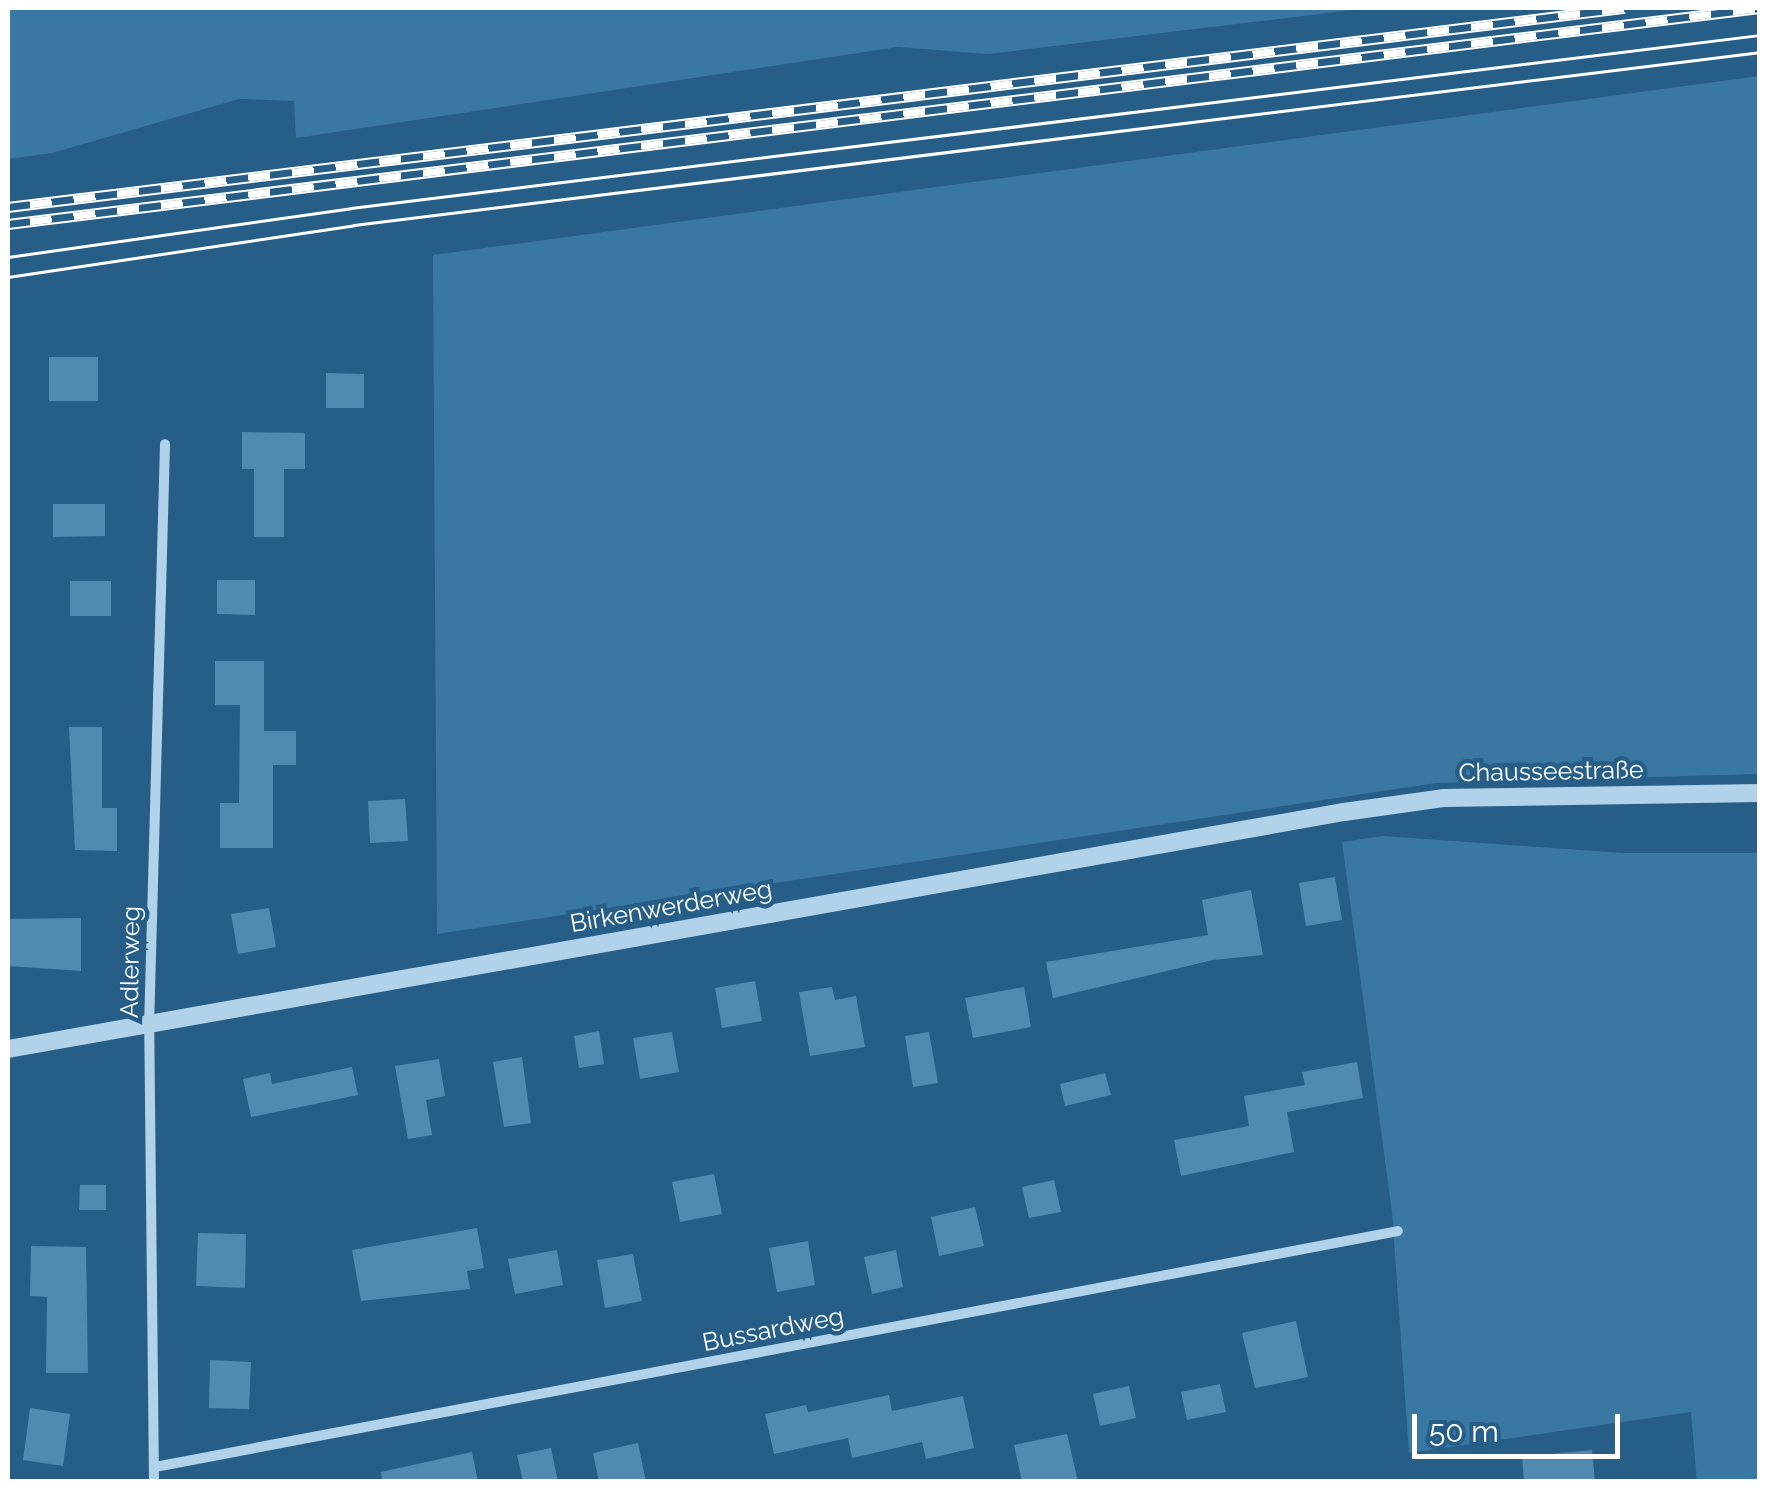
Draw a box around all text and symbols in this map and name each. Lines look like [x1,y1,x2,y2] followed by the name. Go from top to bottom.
[1458,754,1644,788] street label: Chausseestraße
[568,873,774,939] street label: Birkenwerderweg
[114,906,146,1018] street label: Adlerweg
[700,1301,846,1357] street label: Bussardweg
[1417,1394,1624,1456] scale bar
[1429,1414,1499,1449] text: 50 m

